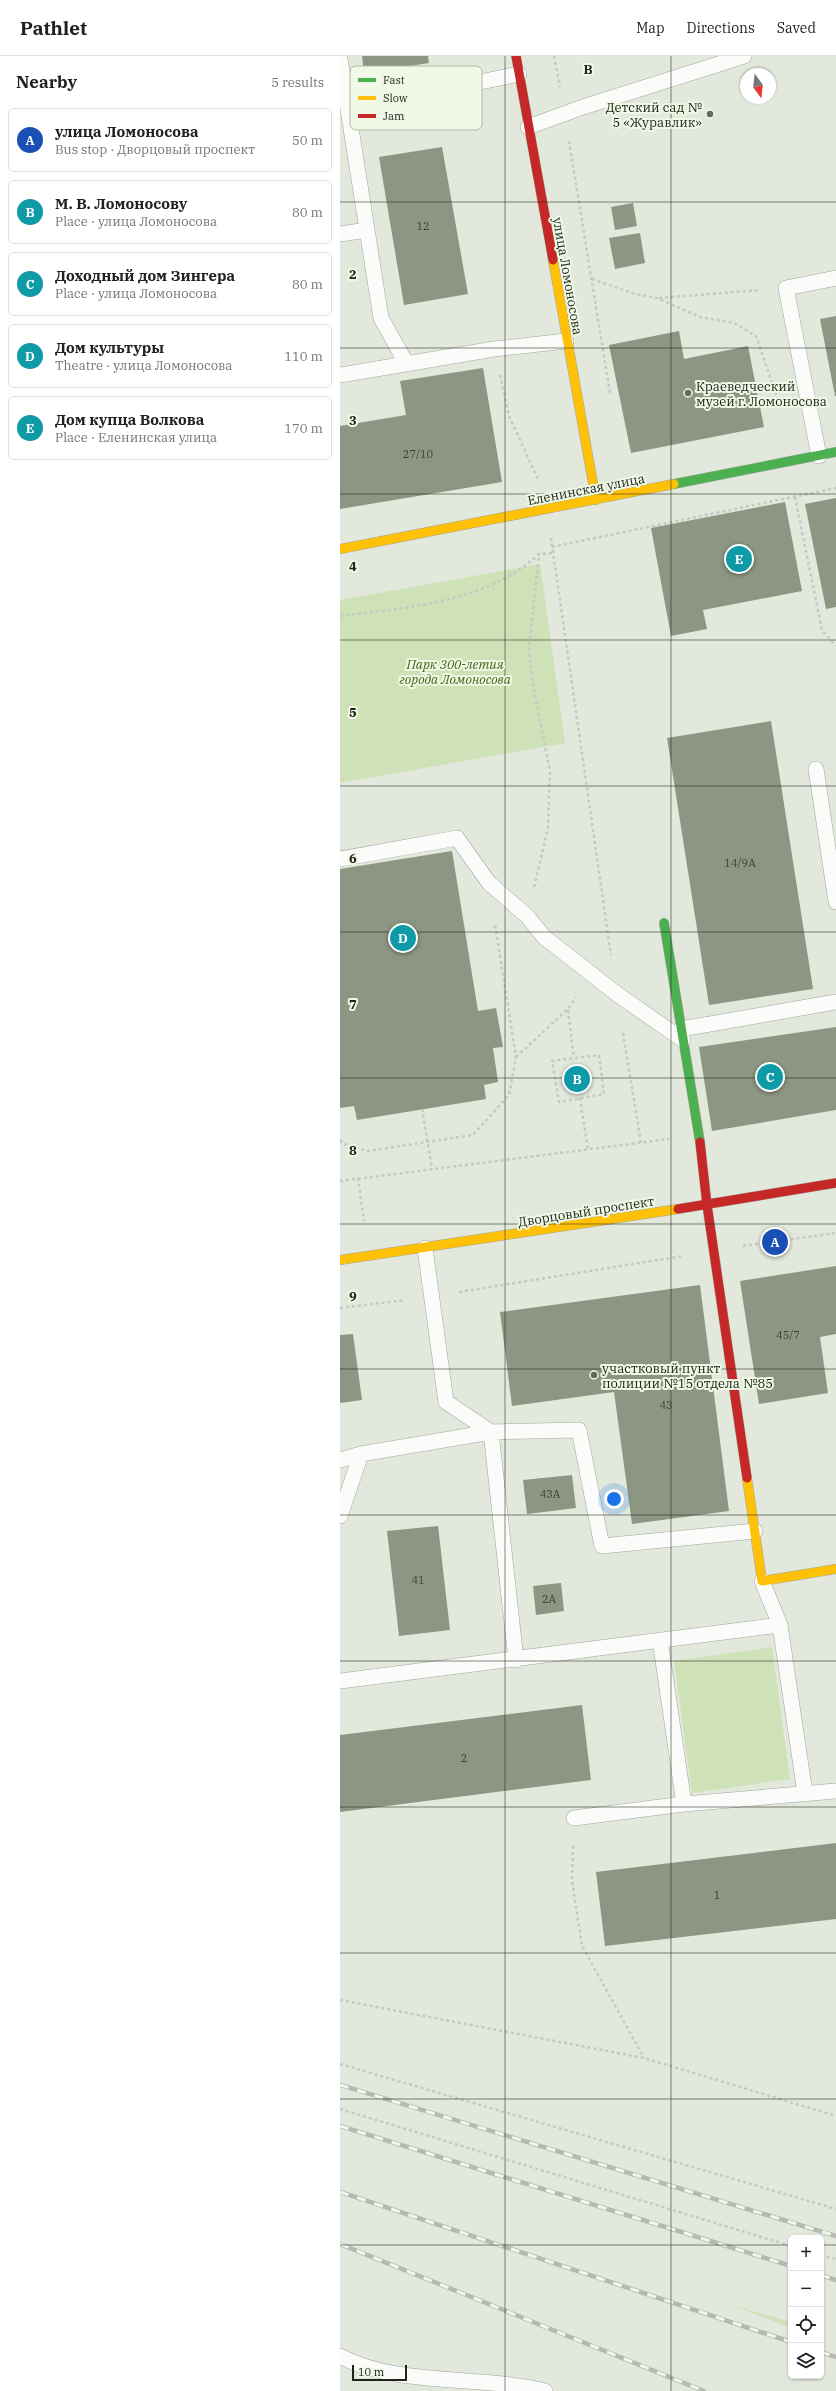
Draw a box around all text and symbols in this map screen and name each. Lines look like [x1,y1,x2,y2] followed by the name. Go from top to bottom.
[20,16,87,40] text: Pathlet
[636,19,665,37] text: Map
[687,19,755,37] text: Directions
[777,19,816,37] text: Saved
[583,61,593,78] text: B
[350,66,482,130] legend
[740,68,776,104] north arrow
[16,71,77,93] text: Nearby
[383,73,405,87] text: Fast
[271,74,324,91] text: 5 results
[383,91,408,105] text: Slow
[606,99,702,131] place label: Детский сад № 5 «Журавлик»
[383,109,405,123] text: Jam
[705,109,715,119] marker: Детский сад № 5 «Журавлик»
[55,122,199,141] text: улица Ломоносова
[25,132,35,149] text: A
[292,132,323,149] text: 50 m
[55,141,255,158] text: Bus stop · Дворцовый проспект
[55,194,187,213] text: М. В. Ломоносову
[25,204,35,221] text: B
[292,204,323,221] text: 80 m
[55,213,217,230] text: Place · улица Ломоносова
[549,216,586,336] street label: улица Ломоносова
[416,219,430,233] house number: 12
[55,266,235,285] text: Доходный дом Зингера
[349,266,357,283] text: 2
[26,276,34,293] text: C
[292,276,323,293] text: 80 m
[55,285,217,302] text: Place · улица Ломоносова
[55,338,164,357] text: Дом культуры
[25,348,35,365] text: D
[284,348,323,365] text: 110 m
[55,357,232,374] text: Theatre · улица Ломоносова
[696,378,827,410] place label: Краеведческий музей г. Ломоносова
[683,388,693,398] marker: Краеведческий музей г. Ломоносова
[55,410,204,429] text: Дом купца Волкова
[349,412,357,429] text: 3
[26,420,34,437] text: E
[284,420,323,437] text: 170 m
[55,429,217,446] text: Place · Еленинская улица
[403,447,434,461] house number: 27/10
[526,470,646,509] street label: Еленинская улица
[726,544,752,574] pin: E
[349,558,357,575] text: 4
[399,656,511,688] park label: Парк 300-летия города Ломоносова
[349,704,357,721] text: 5
[349,850,357,867] text: 6
[724,856,756,870] house number: 14/9А
[390,923,416,953] pin: D
[349,996,357,1013] text: 7
[757,1062,783,1092] pin: C
[564,1064,590,1094] pin: B
[349,1142,357,1159] text: 8
[517,1192,656,1231] street label: Дворцовый проспект
[762,1227,788,1257] pin: A
[349,1288,357,1305] text: 9
[776,1328,800,1342] house number: 45/7
[602,1360,773,1392] place label: участковый пункт полиции №15 отдела №85
[589,1370,599,1380] marker: участковый пункт полиции №15 отдела №85
[659,1398,673,1412] house number: 43
[540,1487,561,1501] house number: 43А
[604,1489,624,1509] your location
[411,1573,425,1587] house number: 41
[542,1592,557,1606] house number: 2А
[461,1751,467,1765] house number: 2
[714,1888,720,1902] house number: 1
[788,2235,824,2379] map controls
[788,2235,824,2271] button: +
[788,2271,824,2307] button: −
[788,2307,824,2343] button: locate
[788,2343,824,2379] button: layers
[352,2363,407,2382] scale bar
[358,2365,384,2379] text: 10 m

